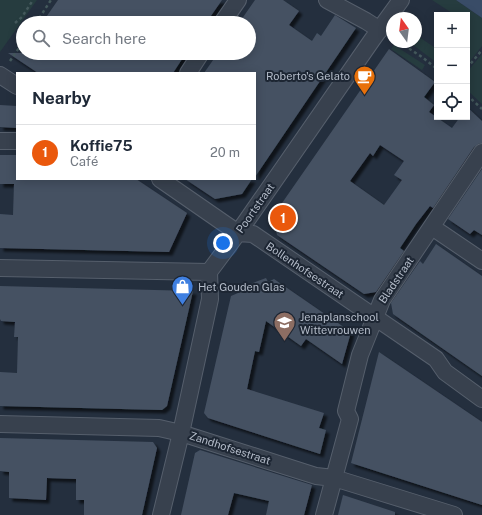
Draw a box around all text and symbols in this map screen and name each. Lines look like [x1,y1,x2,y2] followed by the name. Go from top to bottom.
[386,12,422,48] north arrow
[434,12,470,120] map controls
[434,12,470,48] button: +
[16,16,256,60] search box
[30,27,52,49] icon: search
[62,30,146,47] text: Search here
[434,48,470,84] button: −
[352,63,378,96] cafe icon: Roberto's Gelato
[266,70,350,82] place label: Roberto's Gelato
[434,84,470,120] button: locate
[32,88,91,108] text: Nearby
[70,137,133,154] text: Koffie75
[42,145,48,160] text: 1
[210,145,240,160] text: 20 m
[70,154,98,169] text: Café
[234,181,276,235] street label: Poortstraat
[270,203,296,233] pin: 1
[213,233,233,253] your location
[264,240,346,300] street label: Bollenhofsestraat
[376,255,416,305] street label: Bladstraat
[169,274,195,307] shop icon: Het Gouden Glas
[198,281,285,293] place label: Het Gouden Glas
[271,310,297,343] school or university icon: Jenaplanschool Wittevrouwen
[300,311,379,336] place label: Jenaplanschool Wittevrouwen
[188,429,272,467] street label: Zandhofsestraat

